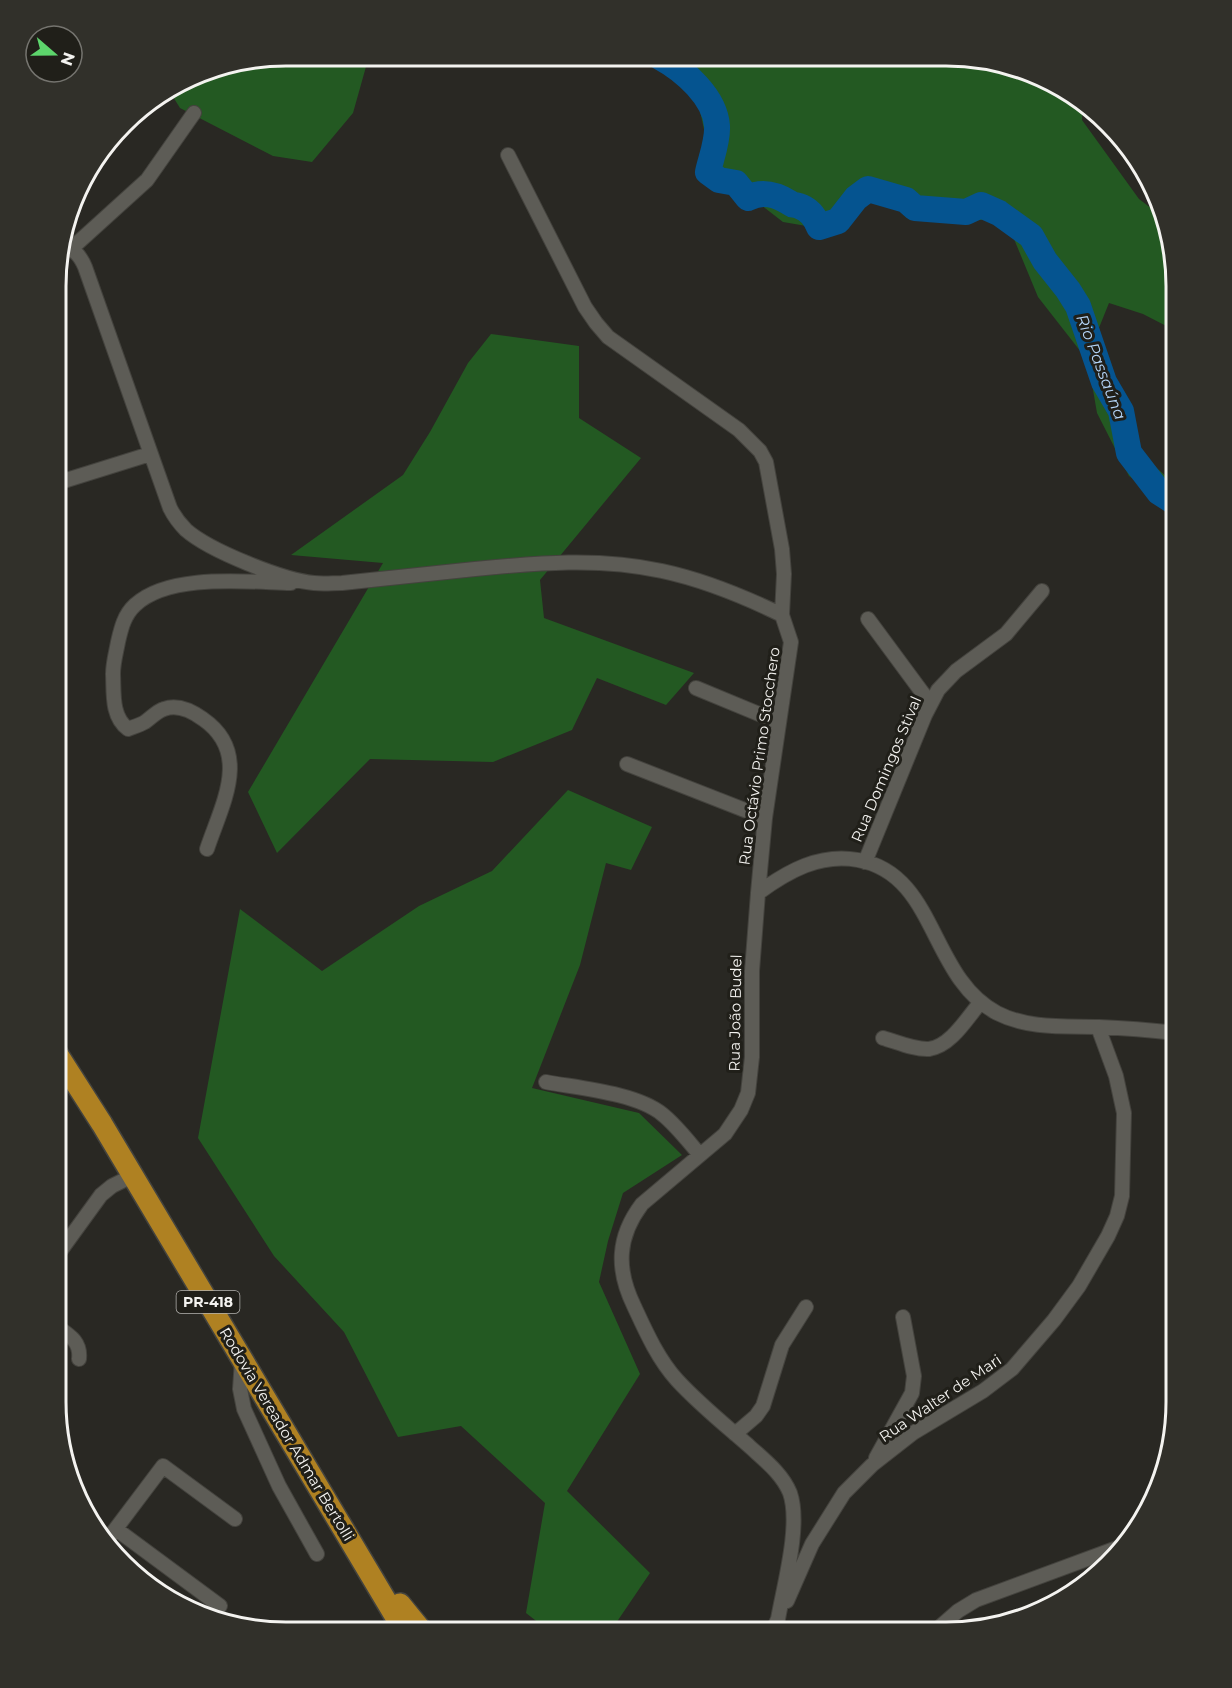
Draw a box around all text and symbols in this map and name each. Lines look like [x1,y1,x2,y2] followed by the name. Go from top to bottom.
[24,24,84,84] north arrow
[56,50,79,68] text: N
[1072,312,1130,422] water label: Rio Passaúna
[734,646,784,866] street label: Rua Octávio Primo Stocchero
[847,693,925,845] street label: Rua Domingos Stival
[724,954,746,1072] street label: Rua João Budel
[176,1291,240,1313] road number: PR-418
[216,1324,358,1544] street label: Rodovia Vereador Admar Bertolli
[875,1350,1005,1446] street label: Rua Walter de Mari

